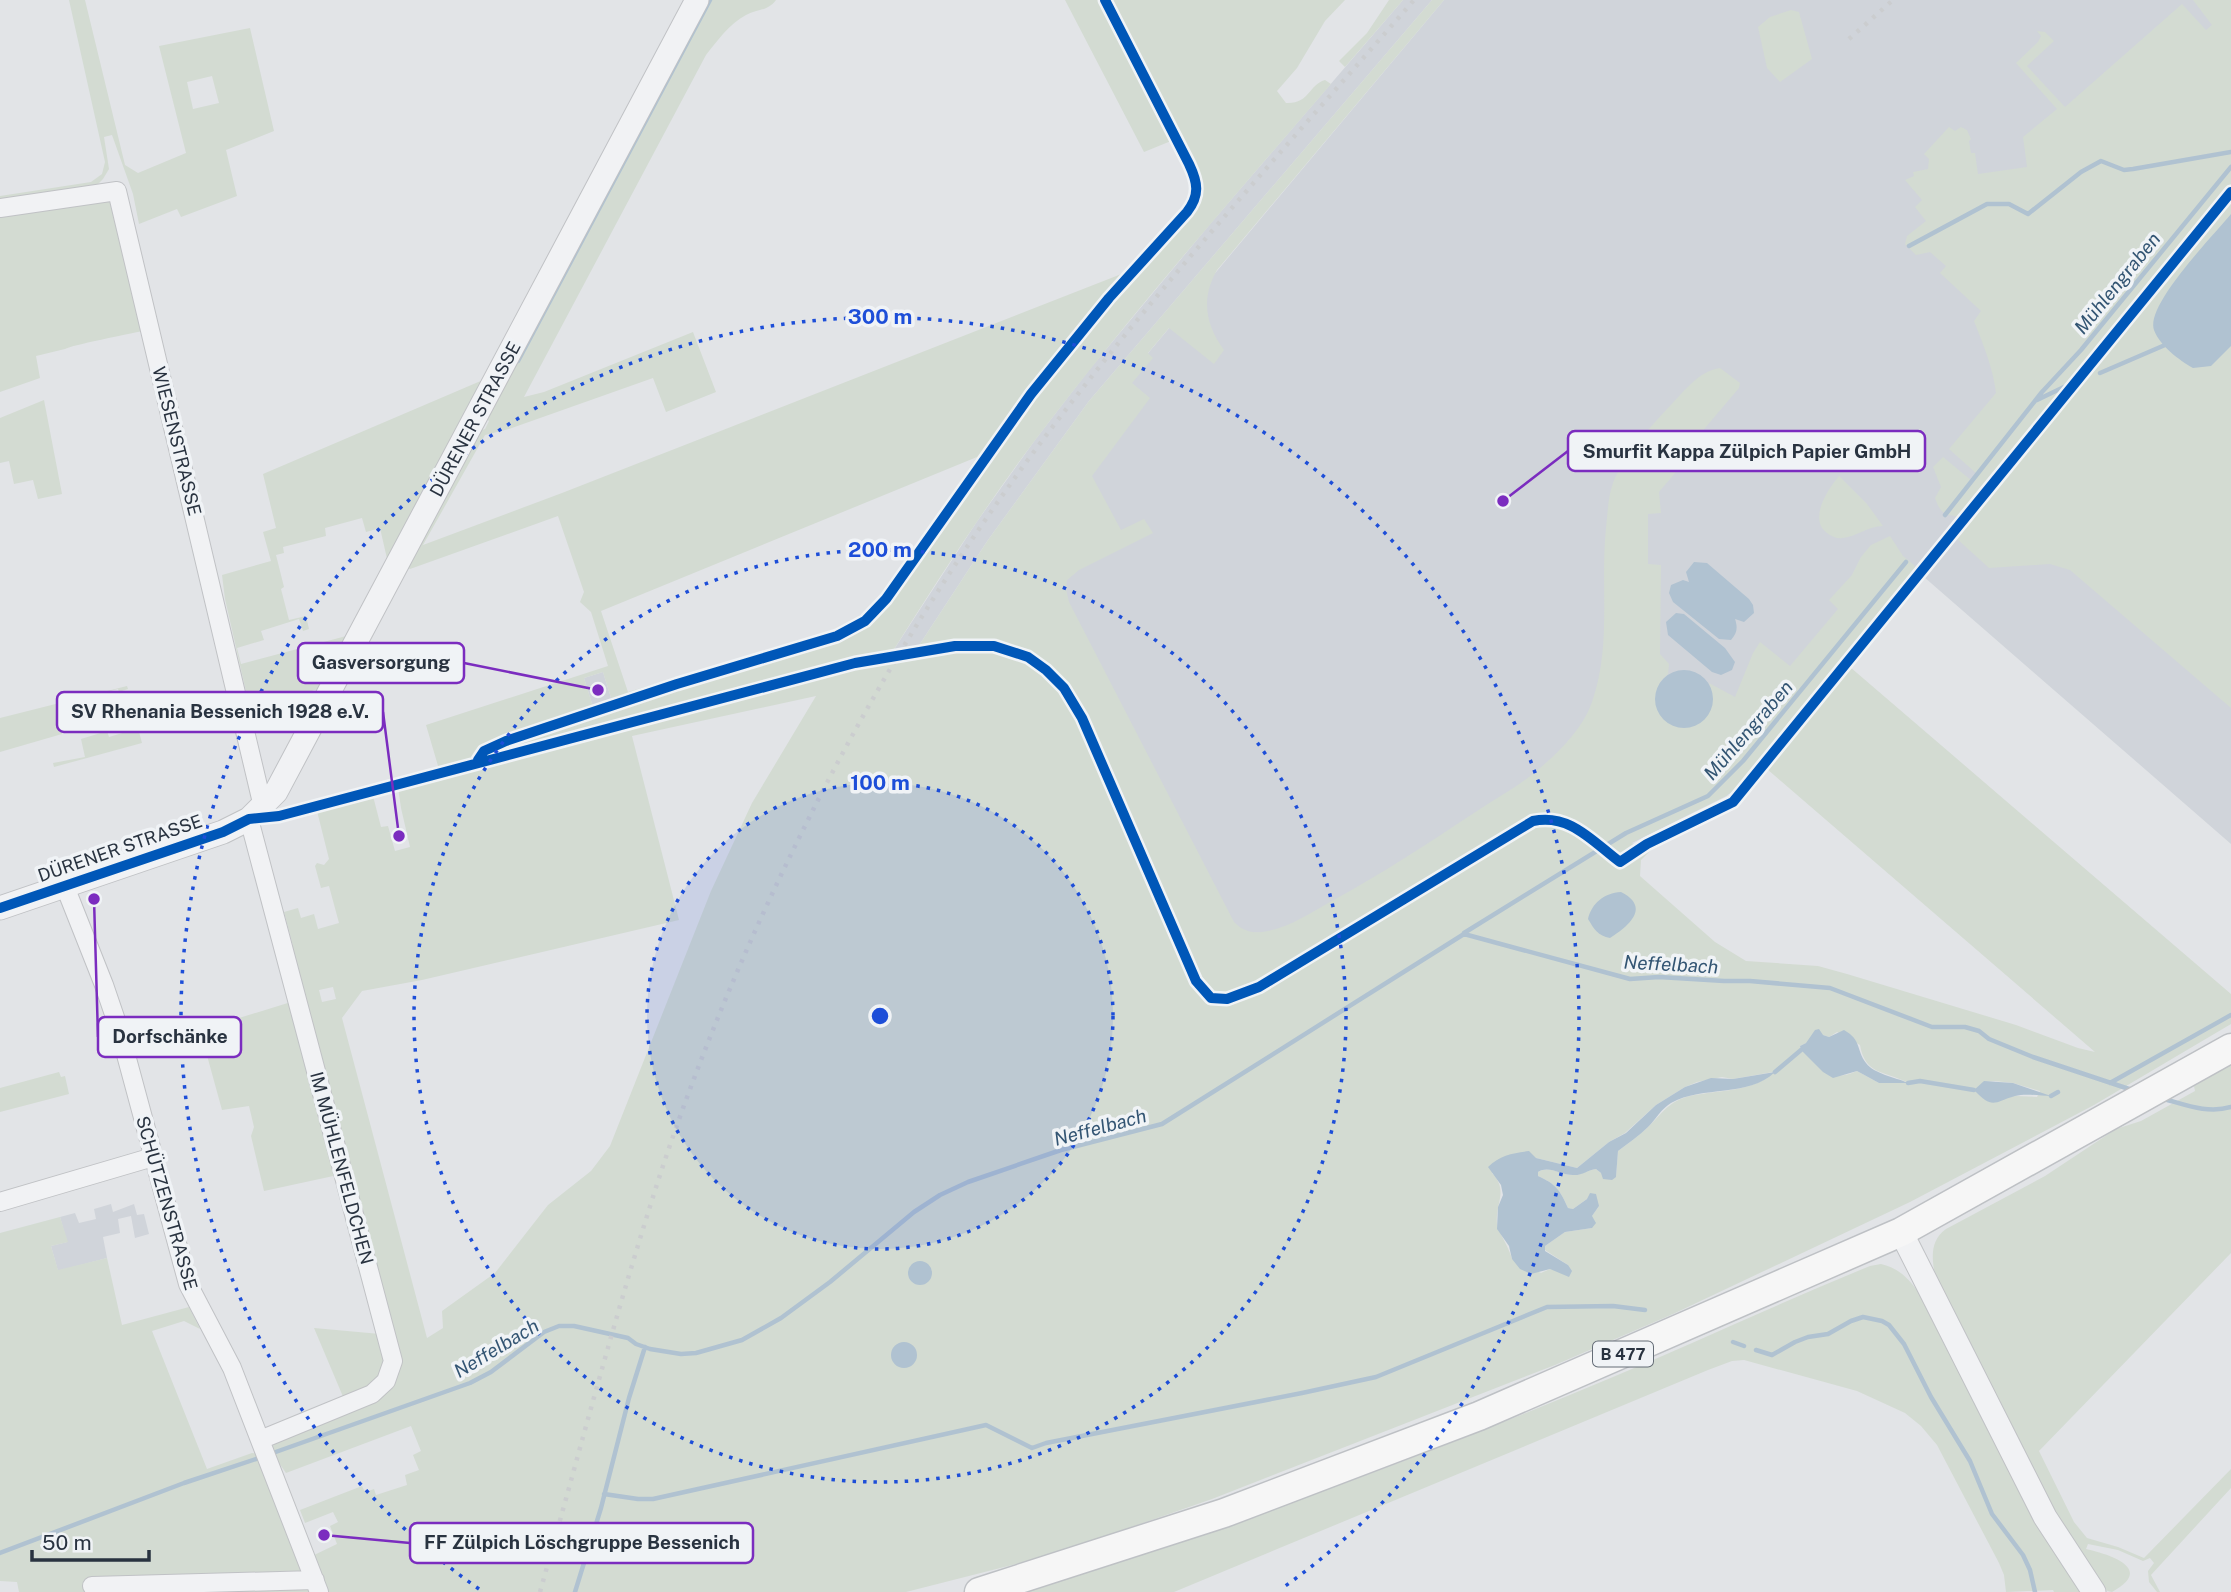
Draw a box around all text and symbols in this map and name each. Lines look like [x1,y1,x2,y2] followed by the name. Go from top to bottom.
[2069,228,2165,338] water label: Mühlengraben
[848,304,912,329] text: 300 m
[424,337,525,500] street label: DÜRENER STRASSE
[148,364,206,518] street label: WIESENSTRASSE
[1568,431,1925,471] callout: Smurfit Kappa Zülpich Papier GmbH
[1583,440,1911,462] text: Smurfit Kappa Zülpich Papier GmbH
[848,537,912,562] text: 200 m
[298,643,464,683] callout: Gasversorgung
[312,651,450,673] text: Gasversorgung
[1699,676,1797,784] water label: Mühlengraben
[57,692,383,732] callout: SV Rhenania Bessenich 1928 e.V.
[71,700,369,722] text: SV Rhenania Bessenich 1928 e.V.
[850,770,910,795] text: 100 m
[35,809,205,886] street label: DÜRENER STRASSE
[1623,951,1719,977] water label: Neffelbach
[868,1004,892,1028] centre of rings
[98,1017,241,1057] callout: Dorfschänke
[112,1025,228,1047] text: Dorfschänke
[306,1069,379,1267] street label: IM MÜHLENFELDCHEN
[1051,1104,1149,1150] water label: Neffelbach
[132,1113,203,1293] street label: SCHÜTZENSTRASSE
[450,1314,542,1382] water label: Neffelbach
[1593,1342,1653,1366] road number: B 477
[32,1518,149,1562] scale bar
[410,1523,753,1563] callout: FF Zülpich Löschgruppe Bessenich
[42,1530,92,1555] text: 50 m
[424,1531,740,1553] text: FF Zülpich Löschgruppe Bessenich

